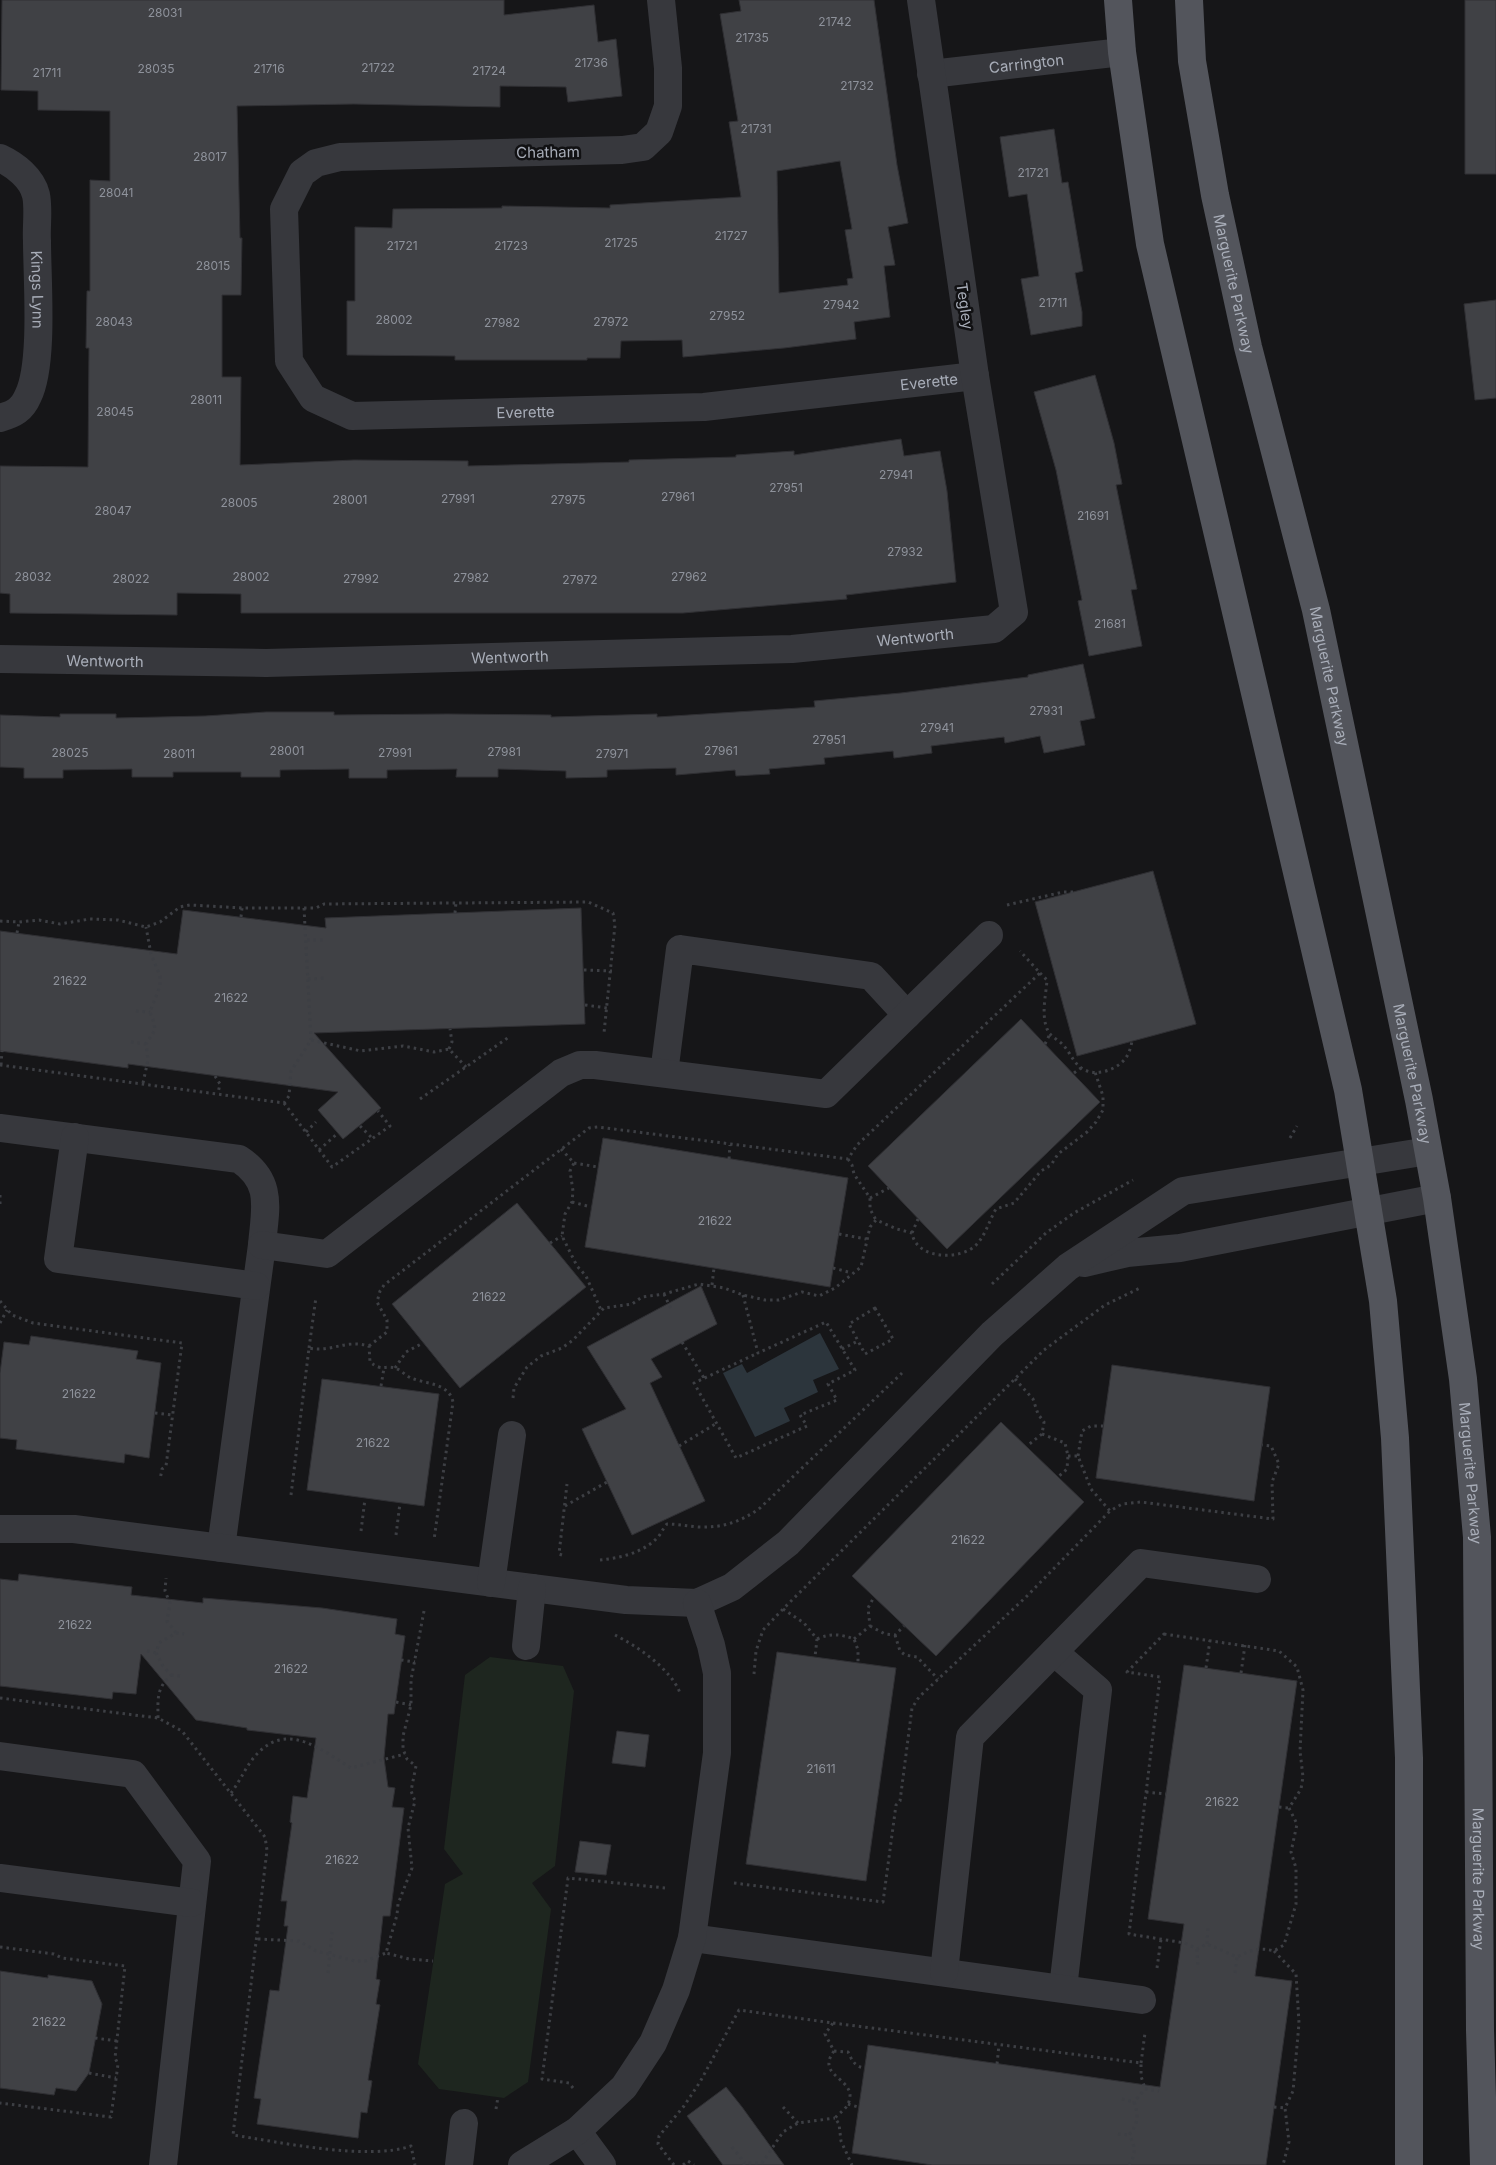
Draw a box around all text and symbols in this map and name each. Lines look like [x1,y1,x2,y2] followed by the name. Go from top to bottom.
[148,5,182,20] house number: 28031
[818,14,852,29] house number: 21742
[735,30,769,45] house number: 21735
[988,49,1065,77] street label: Carrington
[574,55,608,70] house number: 21736
[361,60,395,75] house number: 21722
[137,61,175,76] house number: 28035
[253,61,285,76] house number: 21716
[472,63,506,78] house number: 21724
[33,65,61,80] house number: 21711
[840,78,874,93] house number: 21732
[740,121,772,136] house number: 21731
[516,142,580,162] street label: Chatham
[193,149,227,164] house number: 28017
[1017,165,1049,180] house number: 21721
[99,185,133,200] house number: 28041
[1210,212,1259,356] street label: Marguerite Parkway
[714,228,748,243] house number: 21727
[604,235,638,250] house number: 21725
[386,238,418,253] house number: 21721
[494,238,528,253] house number: 21723
[28,250,48,329] street label: Kings Lynn
[196,258,230,273] house number: 28015
[952,281,978,331] street label: Tegley
[1039,295,1067,310] house number: 21711
[823,297,859,312] house number: 27942
[709,308,745,323] house number: 27952
[375,312,413,327] house number: 28002
[95,314,133,329] house number: 28043
[593,314,629,329] house number: 27972
[484,315,520,330] house number: 27982
[899,369,959,394] street label: Everette
[190,392,222,407] house number: 28011
[496,401,555,422] street label: Everette
[96,404,134,419] house number: 28045
[879,467,913,482] house number: 27941
[769,480,803,495] house number: 27951
[661,489,695,504] house number: 27961
[441,491,475,506] house number: 27991
[333,492,367,507] house number: 28001
[550,492,586,507] house number: 27975
[220,495,258,510] house number: 28005
[95,503,132,518] house number: 28047
[1077,508,1109,523] house number: 21691
[887,544,923,559] house number: 27932
[14,569,52,584] house number: 28032
[232,569,270,584] house number: 28002
[671,569,707,584] house number: 27962
[453,570,489,585] house number: 27982
[113,571,149,586] house number: 28022
[343,571,379,586] house number: 27992
[562,572,598,587] house number: 27972
[1306,605,1354,749] street label: Marguerite Parkway
[1094,616,1126,631] house number: 21681
[876,624,955,650] street label: Wentworth
[471,646,549,667] street label: Wentworth
[66,650,144,671] street label: Wentworth
[1029,703,1063,718] house number: 27931
[920,720,954,735] house number: 27941
[812,732,846,747] house number: 27951
[270,743,304,758] house number: 28001
[704,743,738,758] house number: 27961
[487,744,521,759] house number: 27981
[52,745,88,760] house number: 28025
[378,745,412,760] house number: 27991
[163,746,195,761] house number: 28011
[596,746,628,761] house number: 27971
[53,973,87,988] house number: 21622
[214,990,248,1005] house number: 21622
[1389,1002,1436,1146] street label: Marguerite Parkway
[698,1213,732,1228] house number: 21622
[472,1289,506,1304] house number: 21622
[62,1386,96,1401] house number: 21622
[1456,1401,1487,1545] street label: Marguerite Parkway
[356,1435,390,1450] house number: 21622
[951,1532,985,1547] house number: 21622
[58,1617,92,1632] house number: 21622
[274,1661,308,1676] house number: 21622
[806,1761,836,1776] house number: 21611
[1205,1794,1239,1809] house number: 21622
[1469,1808,1489,1951] street label: Marguerite Parkway
[325,1852,359,1867] house number: 21622
[32,2014,66,2029] house number: 21622

